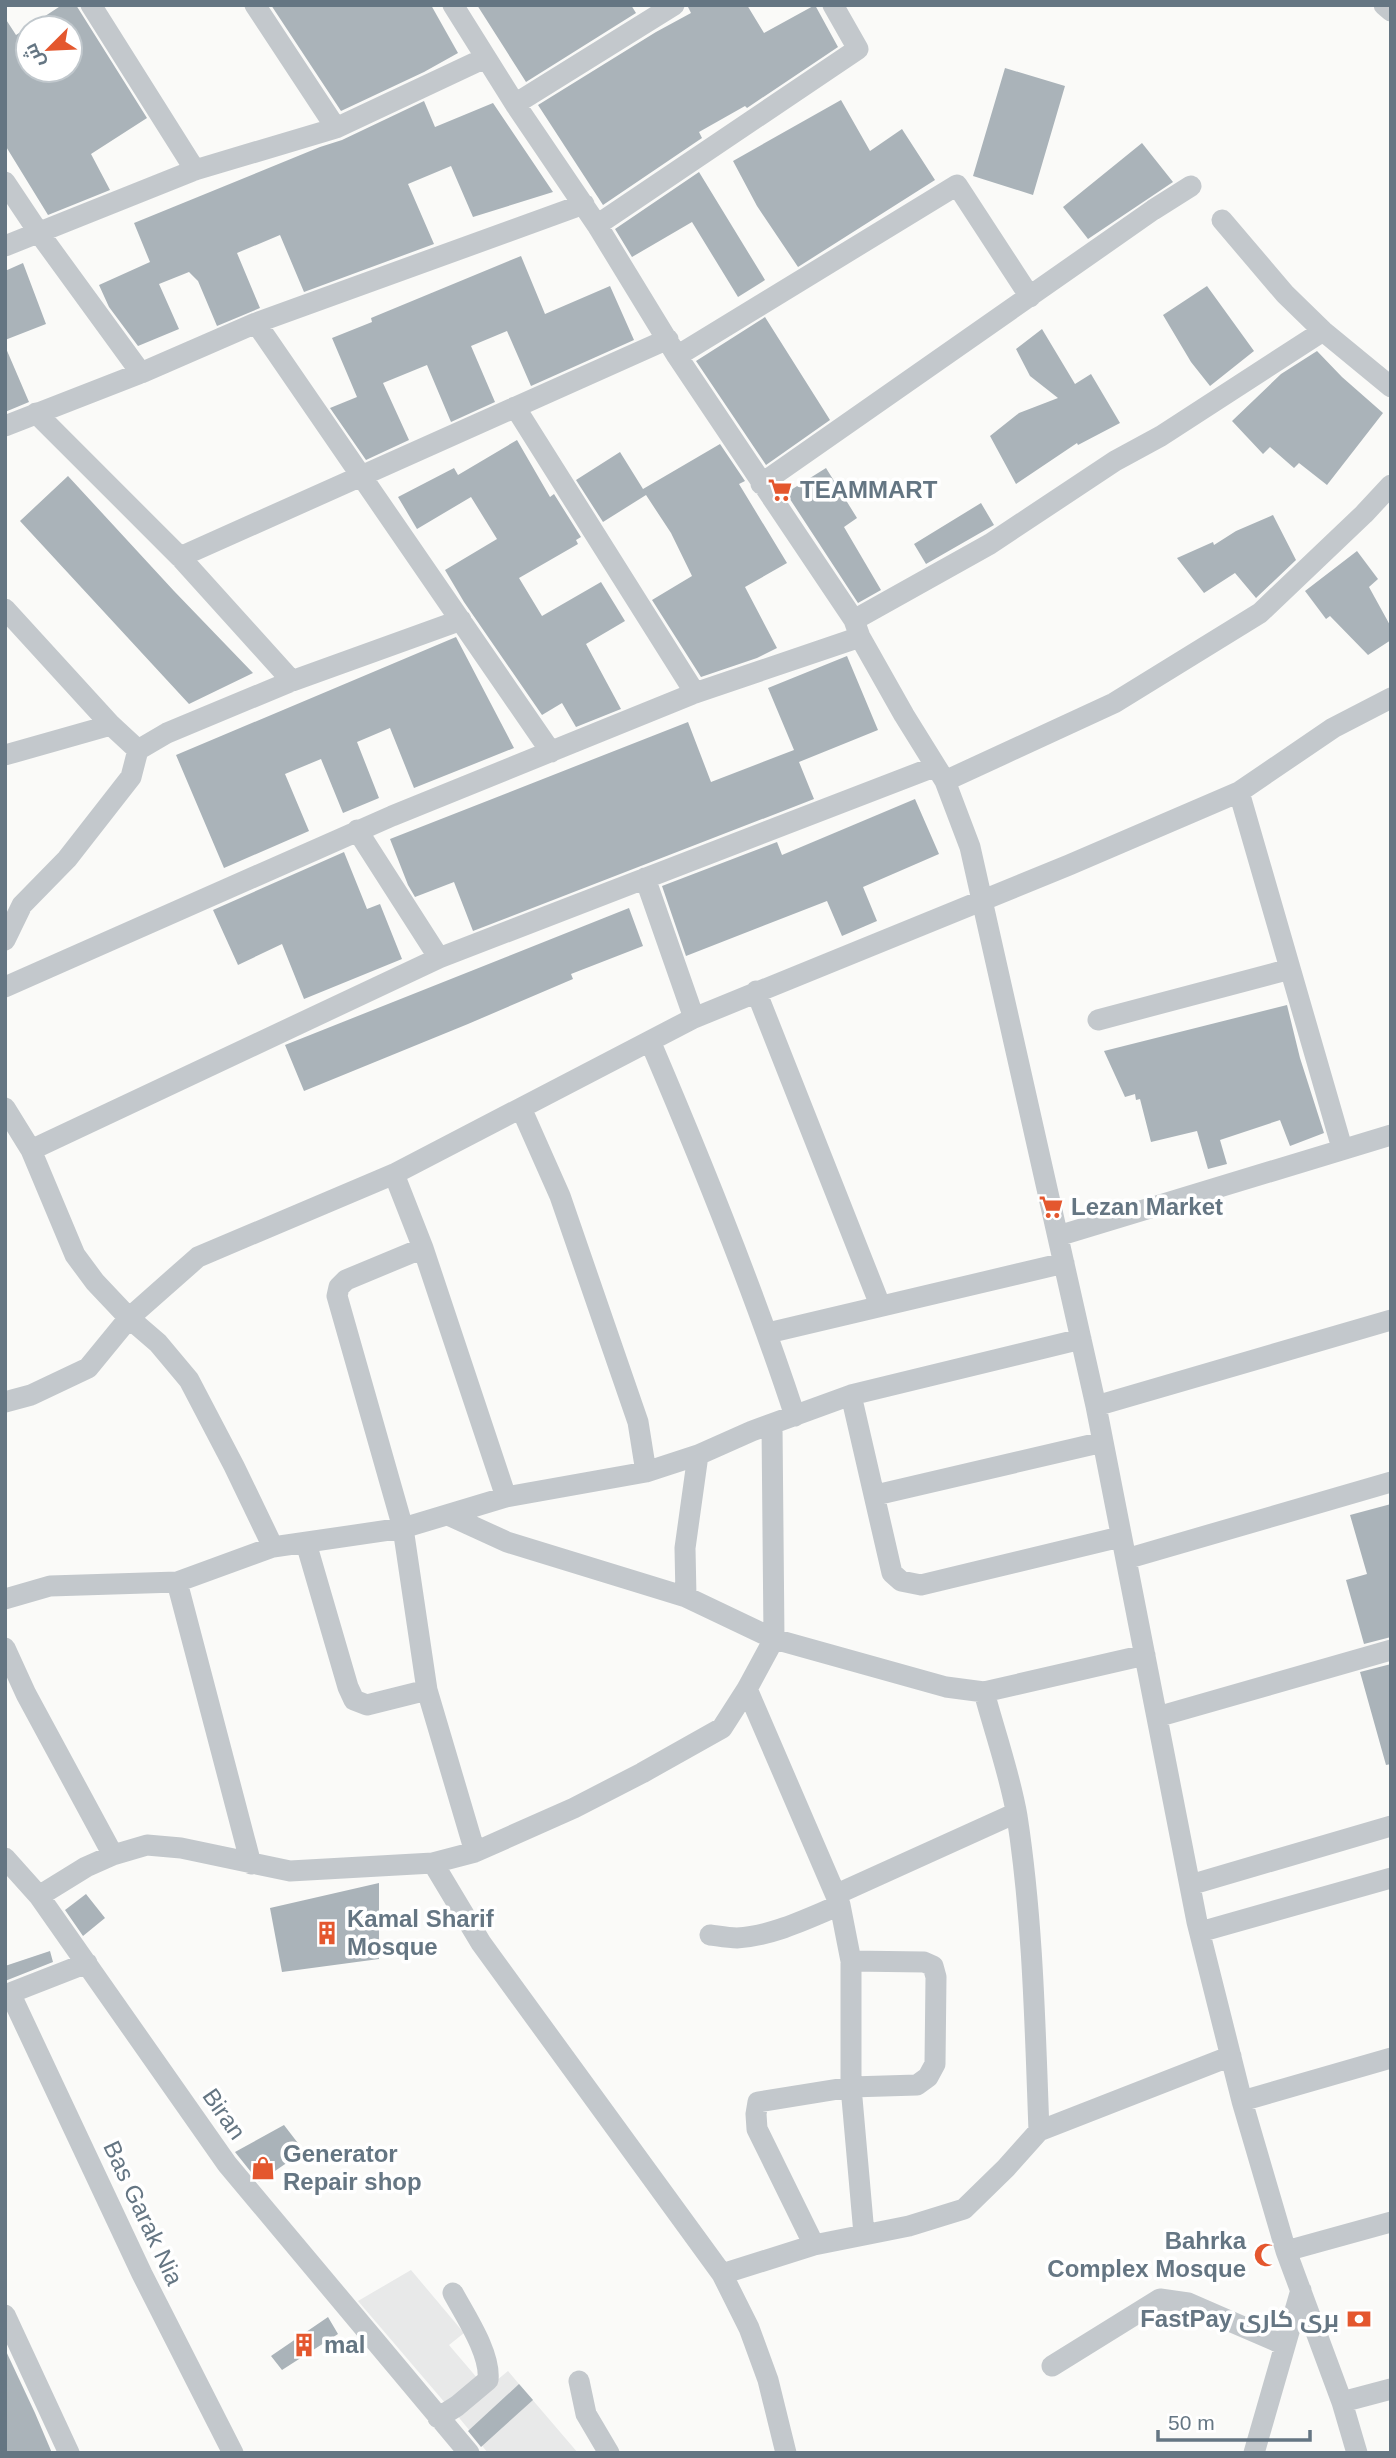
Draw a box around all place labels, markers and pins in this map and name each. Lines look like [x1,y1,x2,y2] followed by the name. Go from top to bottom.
[766,476,794,504] supermarket icon: TEAMMART
[800,476,938,503] place label: TEAMMART
[1037,1193,1065,1221] supermarket icon: Lezan Market
[1071,1193,1223,1220] place label: Lezan Market
[347,1905,495,1960] place label: Kamal Sharif Mosque
[313,1919,341,1947] building icon: Kamal Sharif Mosque
[283,2140,422,2195] place label: Generator Repair shop
[249,2154,277,2182] shop icon: Generator Repair shop
[1047,2227,1247,2282] place label: Bahrka Complex Mosque
[1252,2241,1280,2269] mosque icon: Bahrka Complex Mosque
[1140,2305,1339,2333] place label: FastPay بری كاری
[1345,2305,1373,2333] bank icon: FastPay بری كاری
[290,2331,318,2359] building icon: mal
[324,2331,365,2358] place label: mal

